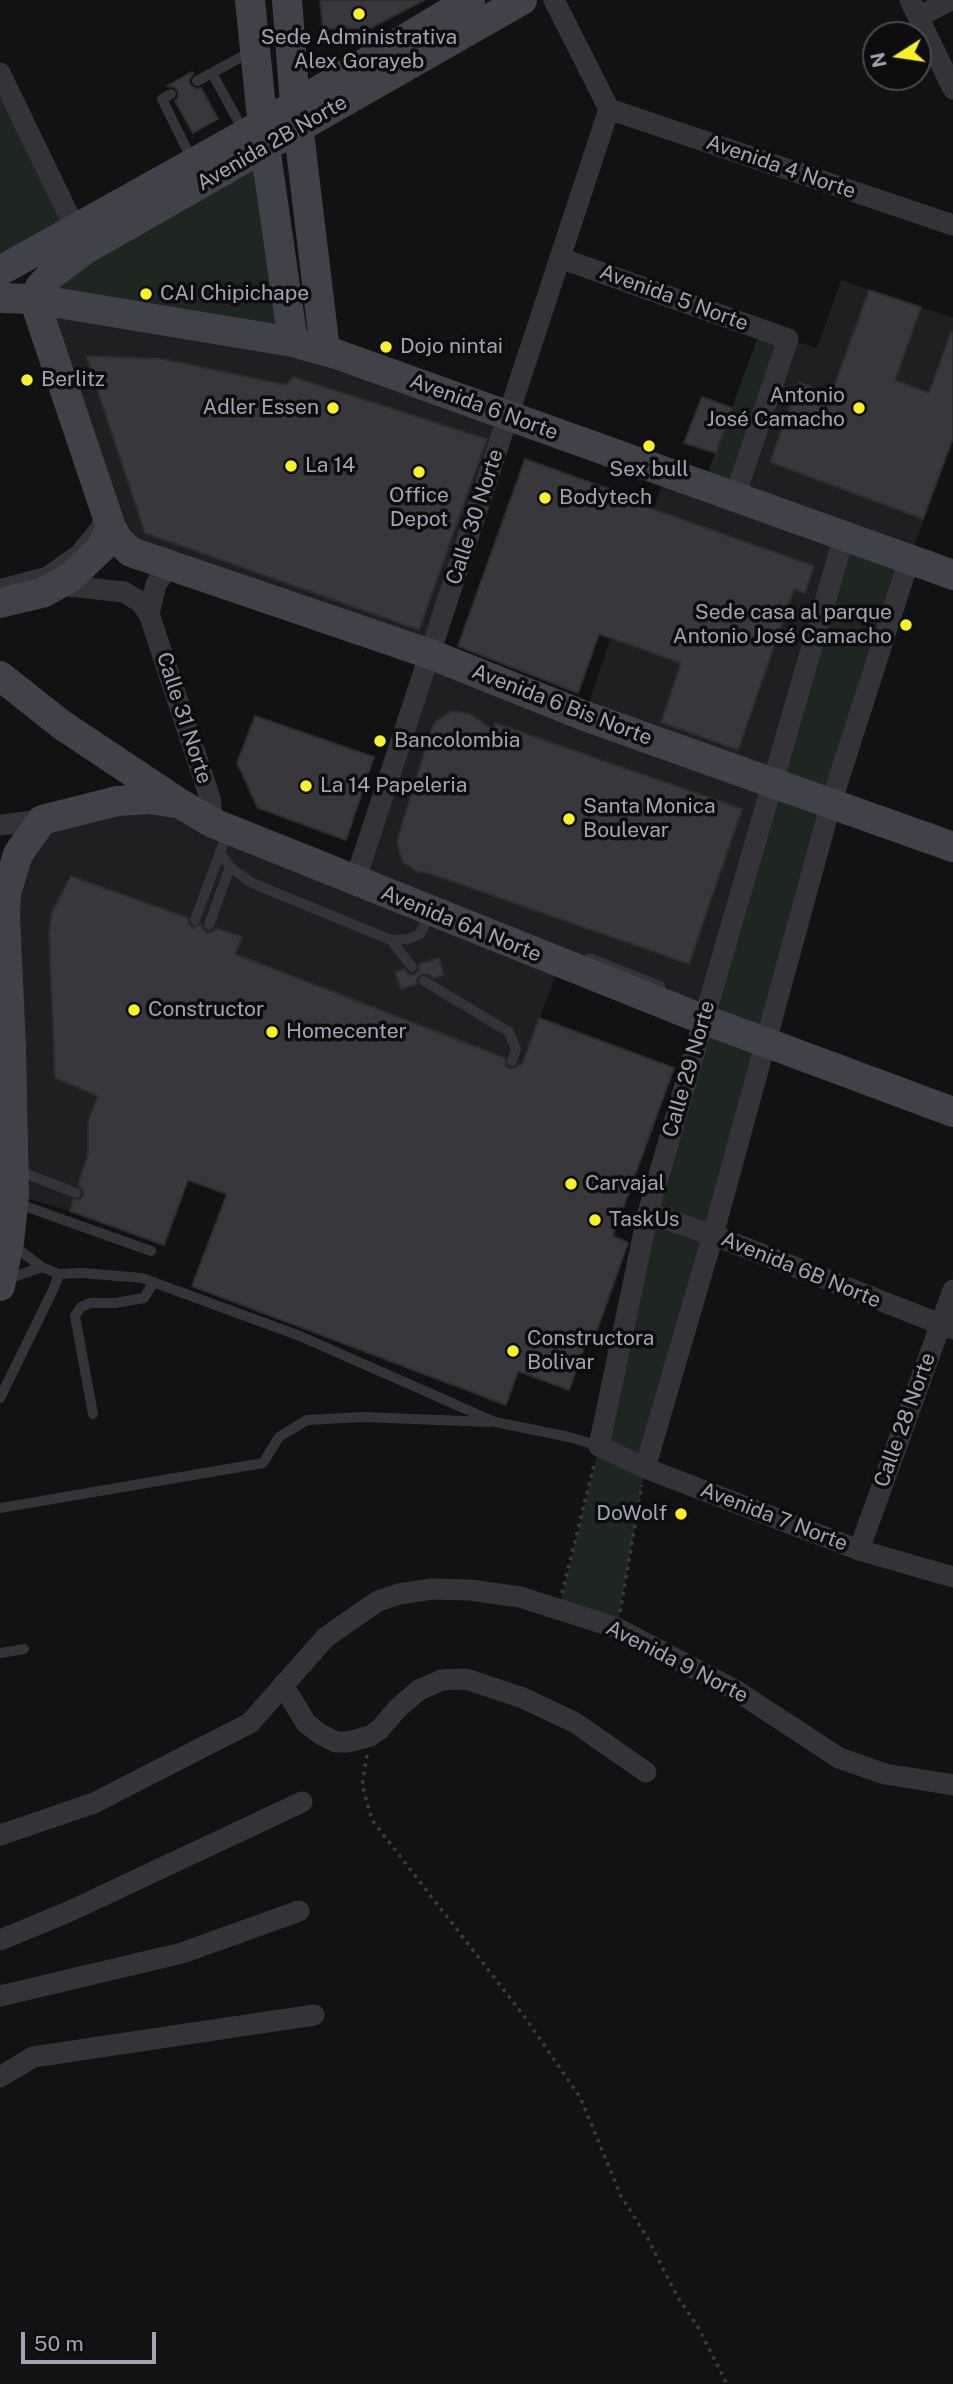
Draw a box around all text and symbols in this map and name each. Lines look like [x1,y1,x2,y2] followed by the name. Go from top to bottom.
[351,6,367,22] marker: Sede Administrativa Alex Gorayeb
[862,21,932,91] north arrow
[261,25,457,75] place label: Sede Administrativa Alex Gorayeb
[866,50,891,70] text: N
[192,90,352,196] street label: Avenida 2B Norte
[703,130,859,204] street label: Avenida 4 Norte
[596,259,752,337] street label: Avenida 5 Norte
[160,281,309,307] place label: CAI Chipichape
[138,286,154,302] marker: CAI Chipichape
[400,334,503,360] place label: Dojo nintai
[378,339,394,355] marker: Dojo nintai
[41,367,105,393] place label: Berlitz
[406,368,562,446] street label: Avenida 6 Norte
[19,372,35,388] marker: Berlitz
[706,383,845,433] place label: Antonio José Camacho
[203,395,319,421] place label: Adler Essen
[325,400,341,416] marker: Adler Essen
[851,400,867,416] marker: Antonio José Camacho
[641,438,657,454] marker: Sex bull
[441,446,509,588] street label: Calle 30 Norte
[305,453,355,479] place label: La 14
[609,457,689,483] place label: Sex bull
[283,458,299,474] marker: La 14
[411,464,427,480] marker: Office Depot
[389,483,449,533] place label: Office Depot
[559,485,652,511] place label: Bodytech
[537,490,553,506] marker: Bodytech
[673,600,892,650] place label: Sede casa al parque Antonio José Camacho
[898,617,914,633] marker: Sede casa al parque Antonio José Camacho
[151,649,217,787] street label: Calle 31 Norte
[468,659,656,751] street label: Avenida 6 Bis Norte
[394,728,520,754] place label: Bancolombia
[372,733,388,749] marker: Bancolombia
[320,773,467,799] place label: La 14 Papeleria
[298,778,314,794] marker: La 14 Papeleria
[583,794,716,844] place label: Santa Monica Boulevar
[561,811,577,827] marker: Santa Monica Boulevar
[377,880,545,968] street label: Avenida 6A Norte
[148,997,264,1023] place label: Constructor
[657,998,721,1140] street label: Calle 29 Norte
[126,1002,142,1018] marker: Constructor
[286,1019,407,1045] place label: Homecenter
[264,1024,280,1040] marker: Homecenter
[585,1171,665,1197] place label: Carvajal
[563,1176,579,1192] marker: Carvajal
[609,1207,679,1233] place label: TaskUs
[587,1212,603,1228] marker: TaskUs
[717,1226,885,1314] street label: Avenida 6B Norte
[527,1326,654,1376] place label: Constructora Bolivar
[505,1343,521,1359] marker: Constructora Bolivar
[869,1349,941,1491] street label: Calle 28 Norte
[697,1477,851,1557] street label: Avenida 7 Norte
[596,1501,667,1527] place label: DoWolf
[673,1506,689,1522] marker: DoWolf
[602,1615,752,1709] street label: Avenida 9 Norte
[24,2318,159,2362] scale bar
[34,2331,84,2356] text: 50 m

